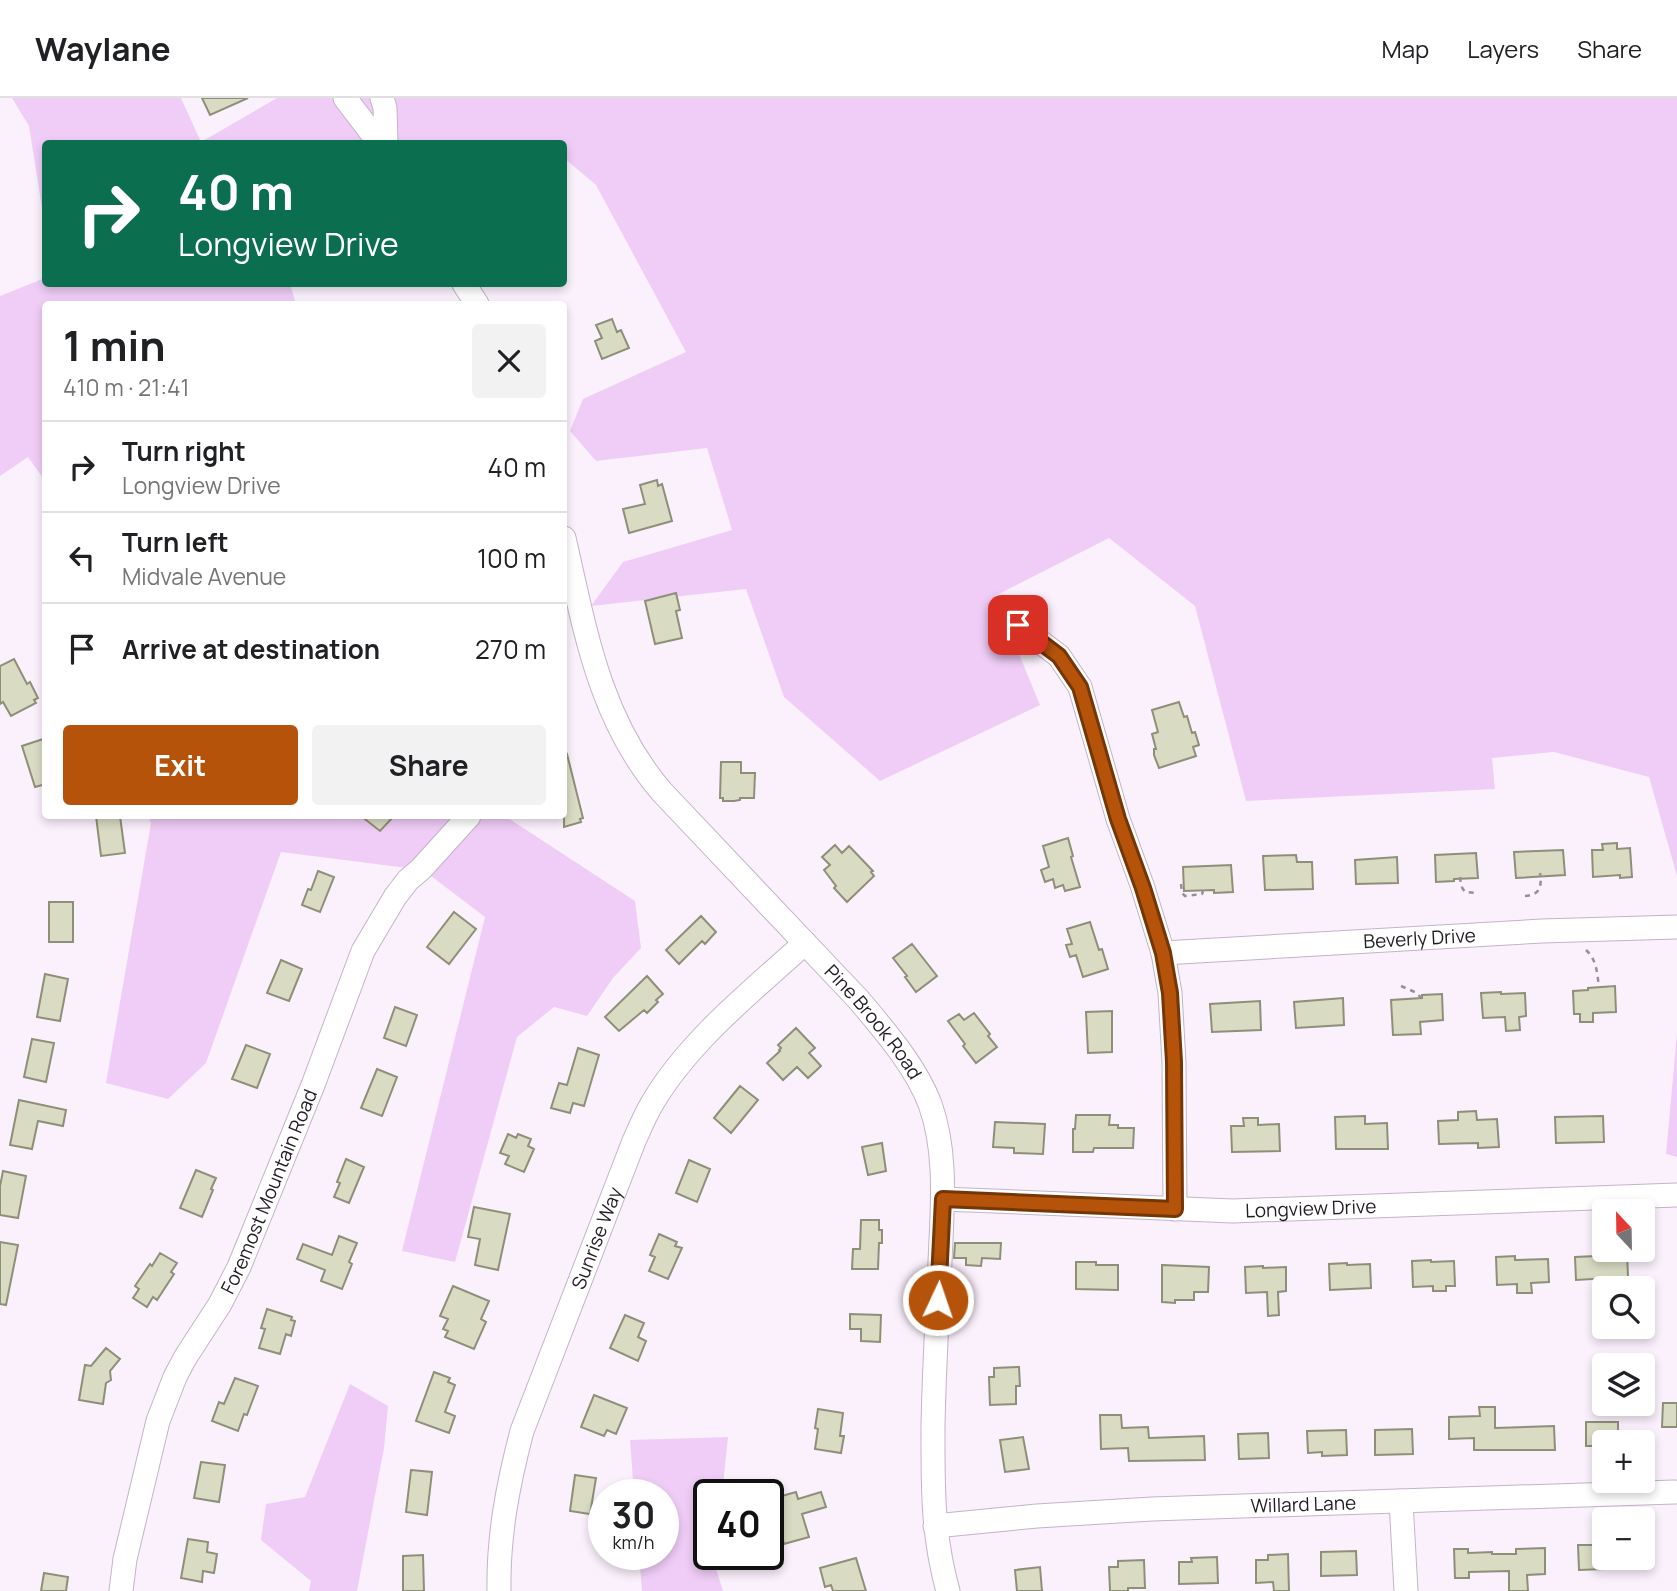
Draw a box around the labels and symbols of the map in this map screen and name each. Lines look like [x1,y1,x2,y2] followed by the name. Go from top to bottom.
[988,595,1048,655] pin
[1363,922,1476,954] street label: Beverly Drive
[819,959,928,1084] street label: Pine Brook Road
[214,1085,323,1298] street label: Foremost Mountain Road
[565,1183,628,1293] street label: Sunrise Way
[1245,1193,1377,1224] street label: Longview Drive
[1592,1199,1656,1262] north arrow
[901,1263,975,1337] position arrow
[693,1479,784,1570] speed limit sign: 40
[1250,1489,1356,1519] street label: Willard Lane

